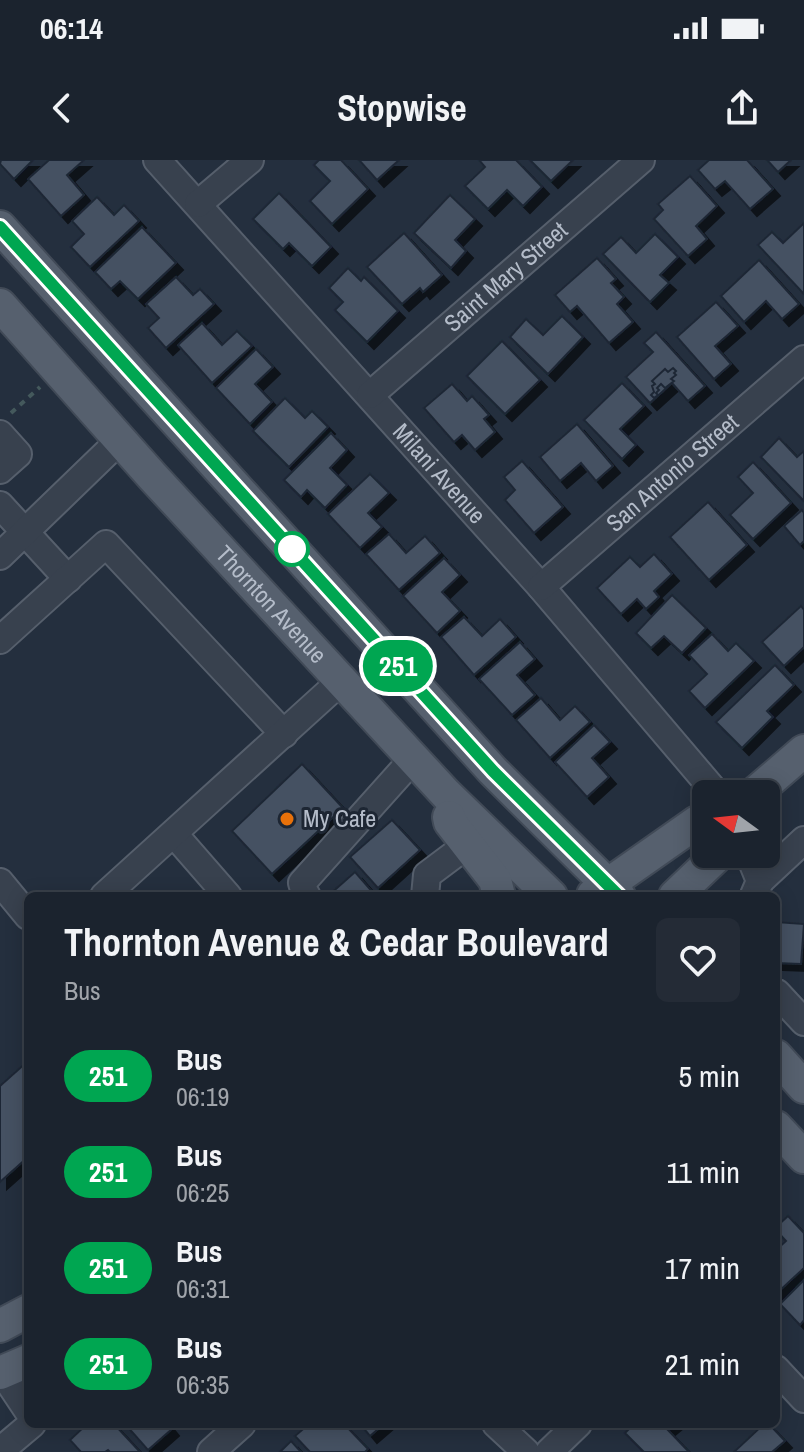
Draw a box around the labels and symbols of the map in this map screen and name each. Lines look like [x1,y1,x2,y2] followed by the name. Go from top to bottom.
[437,214,574,339] street label: Saint Mary Street
[599,406,745,539] street label: San Antonio Street
[386,416,493,530] street label: Milani Avenue
[275,532,309,566] unlabelled marker
[209,538,334,670] street label: Thornton Avenue
[352,640,444,692] line badge: 251
[692,780,780,868] north arrow
[303,802,376,834] place label: My Cafe
[278,810,296,828] marker: My Cafe

